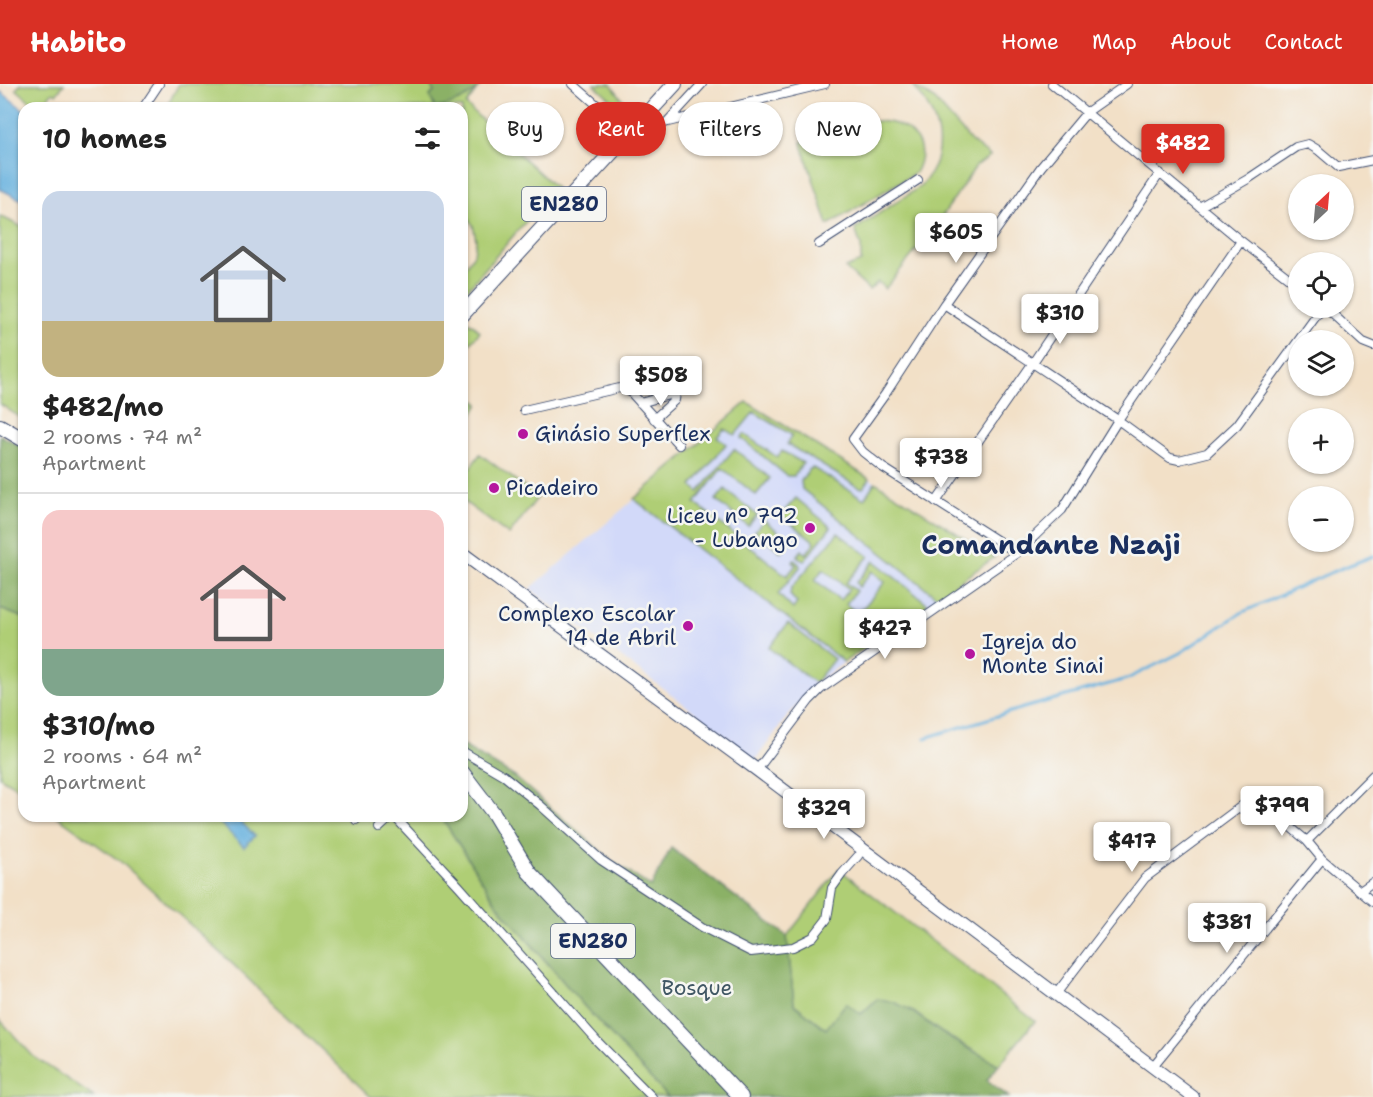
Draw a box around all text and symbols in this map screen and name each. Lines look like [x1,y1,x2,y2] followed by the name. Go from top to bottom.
[30,23,126,61] text: Habito
[1001,28,1059,56] text: Home
[1092,28,1137,56] text: Map
[1170,28,1231,56] text: About
[1264,28,1343,56] text: Contact
[486,102,564,156] chip: Buy
[576,102,666,156] chip: Rent
[678,102,783,156] chip: Filters
[795,102,882,156] chip: New
[42,121,167,156] text: 10 homes
[411,122,444,155] icon: filters
[1147,124,1219,175] pin: $482
[1155,130,1211,156] text: $482
[1288,174,1354,240] north arrow
[1288,174,1354,552] map controls
[522,187,606,221] road number: EN280
[920,213,992,264] pin: $605
[929,219,983,245] text: $605
[189,230,297,338] icon: home
[1288,252,1354,318] button: locate
[1024,294,1096,345] pin: $310
[1035,300,1085,326] text: $310
[1288,330,1354,396] button: layers
[625,356,697,407] pin: $508
[634,362,688,388] text: $508
[42,389,164,424] text: $482/mo
[1288,408,1354,474] button: +
[535,420,711,448] place label: Ginásio Superflex
[42,424,202,450] text: 2 rooms · 74 m²
[516,427,530,441] marker: Ginásio Superflex
[905,438,977,489] pin: $738
[914,444,968,470] text: $738
[42,450,146,476] text: Apartment
[506,474,599,502] place label: Picadeiro
[487,481,501,495] marker: Picadeiro
[1288,486,1354,552] button: −
[667,502,798,554] place label: Liceu nº 792 - Lubango
[803,521,817,535] marker: Liceu nº 792 - Lubango
[921,526,1181,563] district label: Comandante Nzaji
[189,549,297,657] icon: home
[498,600,677,652] place label: Complexo Escolar 14 de Abril
[849,609,921,660] pin: $427
[858,615,912,641] text: $427
[681,619,695,633] marker: Complexo Escolar 14 de Abril
[982,628,1104,680] place label: Igreja do Monte Sinai
[963,647,977,661] marker: Igreja do Monte Sinai
[42,708,155,743] text: $310/mo
[42,743,202,769] text: 2 rooms · 64 m²
[42,769,146,795] text: Apartment
[1246,786,1318,837] pin: $799
[788,789,860,840] pin: $329
[1254,792,1310,818] text: $799
[797,795,851,821] text: $329
[1096,822,1168,873] pin: $417
[1107,828,1157,854] text: $417
[1191,903,1263,954] pin: $381
[1202,909,1252,935] text: $381
[551,924,635,958] road number: EN280
[662,974,732,1002] park label: Bosque

